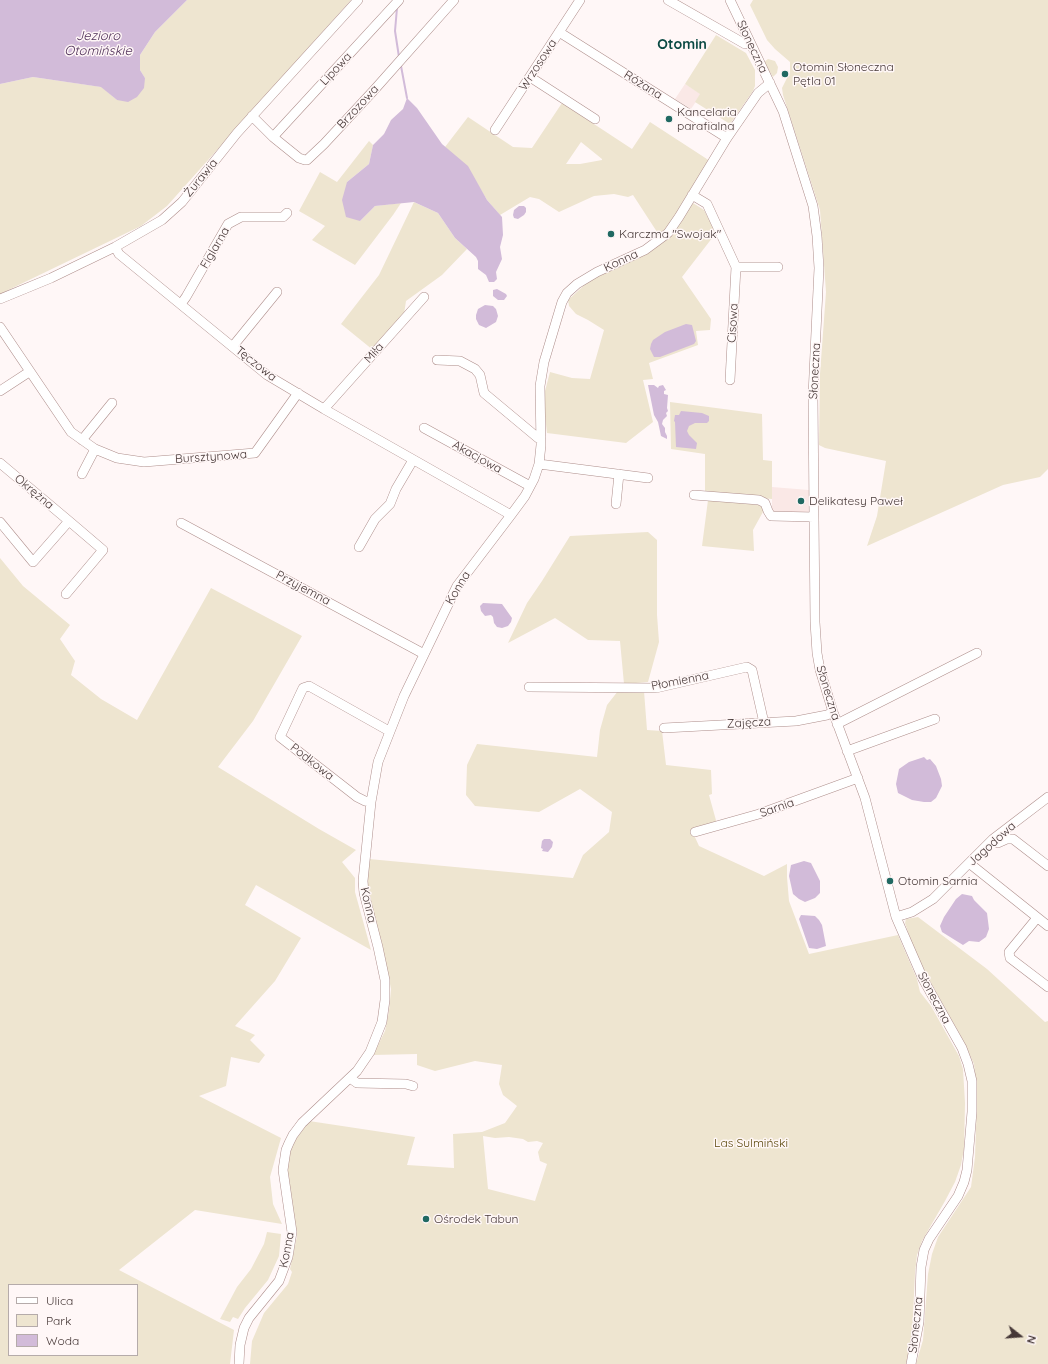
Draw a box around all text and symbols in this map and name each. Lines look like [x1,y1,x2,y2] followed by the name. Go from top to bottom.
[734,18,770,76] street label: Słoneczna
[64,28,132,59] water label: Jezioro Otomińskie
[516,37,560,93] street label: Wrzosowa
[657,37,707,53] district label: Otomin
[317,50,355,88] street label: Lipowa
[793,60,894,88] place label: Otomin Słoneczna Pętla 01
[621,68,665,102] street label: Różana
[780,69,790,79] marker: Otomin Słoneczna Pętla 01
[334,82,382,132] street label: Brzozowa
[677,105,737,133] place label: Kancelaria parafialna
[664,114,674,124] marker: Kancelaria parafialna
[181,156,221,200] street label: Żurawia
[197,225,233,271] street label: Figlarna
[619,227,721,241] place label: Karczma "Swojak"
[606,229,616,239] marker: Karczma "Swojak"
[602,247,640,275] street label: Konna
[725,303,741,343] street label: Cisowa
[361,340,387,366] street label: Miła
[806,342,824,400] street label: Słoneczna
[233,344,279,384] street label: Tęczowa
[450,438,504,476] street label: Akacjowa
[175,447,247,467] street label: Bursztynowa
[11,471,57,513] street label: Okrężna
[809,494,903,508] place label: Delikatesy Paweł
[796,496,806,506] marker: Delikatesy Paweł
[273,568,333,608] street label: Przyjemna
[442,569,474,607] street label: Konna
[813,664,843,722] street label: Słoneczna
[650,668,710,694] street label: Płomienna
[727,715,771,731] street label: Zajęcza
[287,741,337,783] street label: Podkowa
[758,795,796,821] street label: Sarnia
[965,819,1019,869] street label: Jagodowa
[898,874,978,888] place label: Otomin Sarnia
[885,876,895,886] marker: Otomin Sarnia
[357,886,379,924] street label: Konna
[914,970,954,1026] street label: Słoneczna
[714,1136,788,1150] park label: Las Sulmiński
[434,1212,519,1226] place label: Ośrodek Tabun
[421,1214,431,1224] marker: Ośrodek Tabun
[276,1231,298,1269] street label: Konna
[8,1284,138,1356] legend
[46,1293,73,1308] text: Ulica
[906,1296,926,1354] street label: Słoneczna
[46,1313,71,1328] text: Park
[1000,1316,1040,1356] north arrow
[46,1333,79,1348] text: Woda
[1024,1334,1039,1345] text: N

